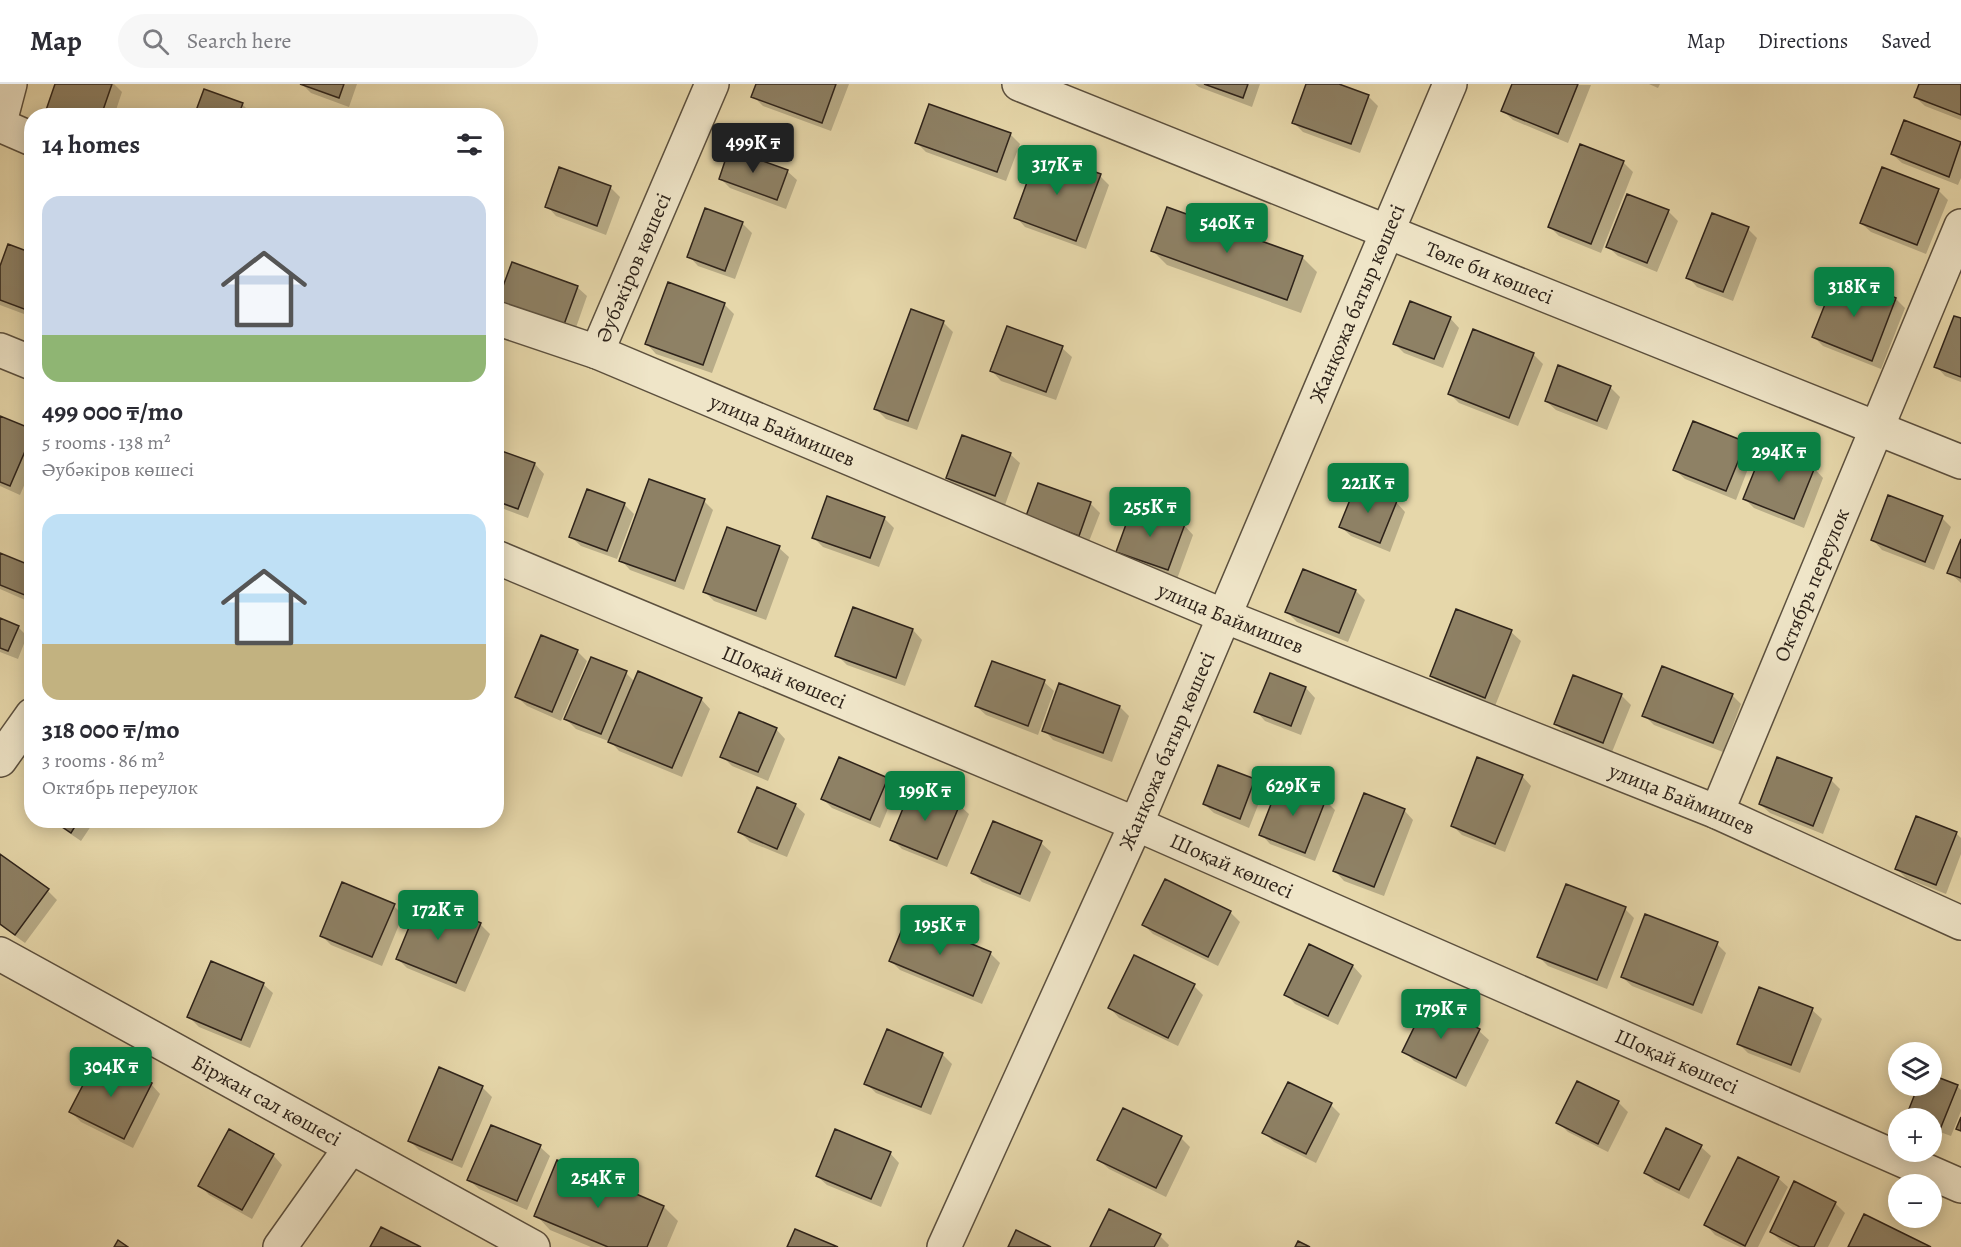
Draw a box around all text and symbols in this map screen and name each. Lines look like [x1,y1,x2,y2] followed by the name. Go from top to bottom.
[118,14,538,68] search box
[30,22,82,60] text: Map
[139,25,172,58] icon: search
[187,26,291,56] text: Search here
[1687,27,1725,55] text: Map
[1758,27,1848,55] text: Directions
[1881,27,1931,55] text: Saved
[704,123,802,174] pin: 499K ₸
[42,127,140,162] text: 14 homes
[453,128,486,161] icon: filters
[726,129,780,156] text: 499K ₸
[1008,145,1106,196] pin: 317K ₸
[1032,151,1082,178] text: 317K ₸
[589,188,678,346] street label: Әубәкіров көшесі
[1302,200,1411,407] street label: Жанқожа батыр көшесі
[1178,203,1276,254] pin: 540K ₸
[1200,209,1254,236] text: 540K ₸
[210,235,318,343] icon: home
[1421,235,1558,311] street label: Төле би көшесі
[1805,267,1903,318] pin: 318K ₸
[1828,273,1880,300] text: 318K ₸
[705,387,860,473] street label: улица Баймишев
[42,394,183,429] text: 499 000 ₸/mo
[42,429,171,456] text: 5 rooms · 138 m²
[1730,432,1828,483] pin: 294K ₸
[1752,438,1806,465] text: 294K ₸
[42,456,194,483] text: Әубәкіров көшесі
[1319,463,1417,514] pin: 221K ₸
[1342,469,1394,496] text: 221K ₸
[1101,487,1199,538] pin: 255K ₸
[1123,493,1177,520] text: 255K ₸
[1767,504,1856,666] street label: Октябрь переулок
[210,553,318,661] icon: home
[1153,575,1308,660] street label: улица Баймишев
[717,639,850,716] street label: Шоқай көшесі
[1112,647,1222,854] street label: Жанқожа батыр көшесі
[42,712,180,747] text: 318 000 ₸/mo
[42,747,164,774] text: 3 rooms · 86 m²
[1604,756,1760,841] street label: улица Баймишев
[1244,766,1342,817] pin: 629K ₸
[876,771,974,822] pin: 199K ₸
[1266,772,1320,799] text: 629K ₸
[42,774,198,801] text: Октябрь переулок
[899,777,951,804] text: 199K ₸
[1166,827,1298,905] street label: Шоқай көшесі
[389,890,487,941] pin: 172K ₸
[412,896,464,923] text: 172K ₸
[891,905,989,956] pin: 195K ₸
[914,911,966,938] text: 195K ₸
[1392,989,1490,1040] pin: 179K ₸
[1415,995,1467,1022] text: 179K ₸
[1611,1022,1743,1101] street label: Шоқай көшесі
[1888,1042,1942,1228] map controls
[1888,1042,1942,1096] button: layers
[62,1047,160,1098] pin: 304K ₸
[187,1048,346,1153] street label: Біржан сал көшесі
[84,1053,138,1080] text: 304K ₸
[1888,1108,1942,1162] button: +
[549,1158,647,1209] pin: 254K ₸
[571,1164,625,1191] text: 254K ₸
[1888,1174,1942,1228] button: −

